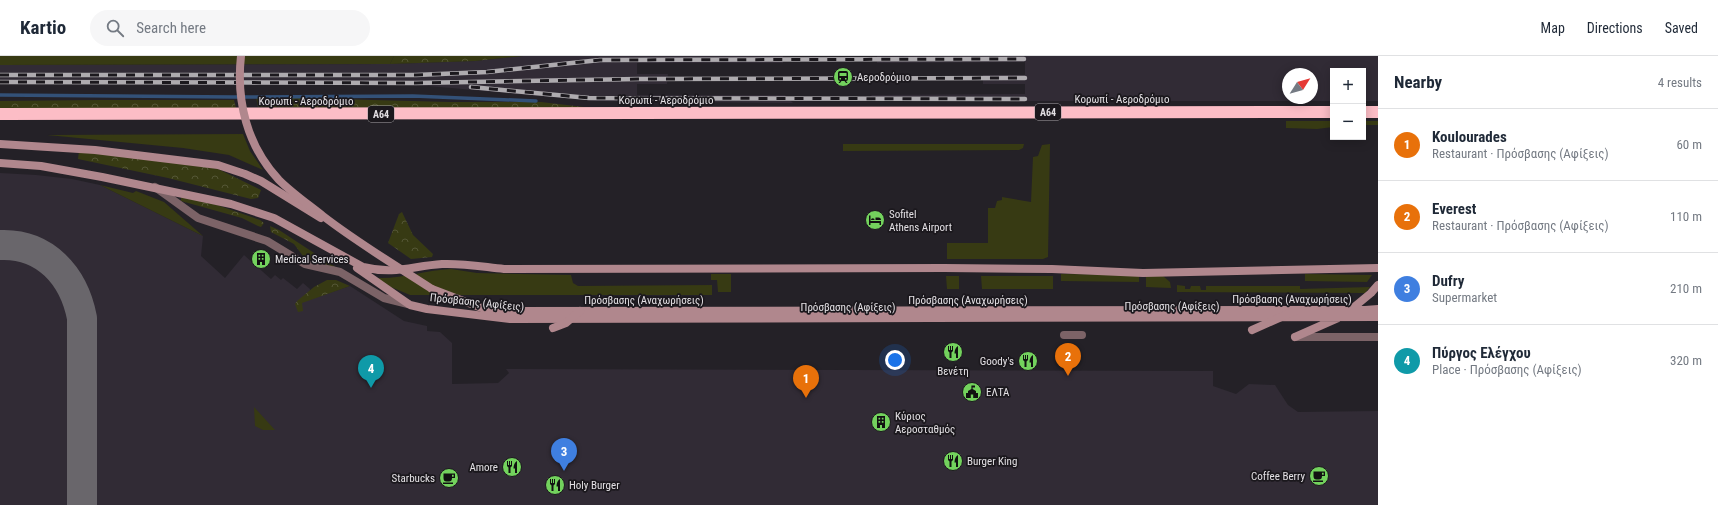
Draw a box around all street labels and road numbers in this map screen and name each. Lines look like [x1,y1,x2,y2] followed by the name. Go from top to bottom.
[1075,93,1170,106] street label: Κορωπί - Αεροδρόμιο
[619,94,714,107] street label: Κορωπί - Αεροδρόμιο
[259,95,354,108] street label: Κορωπί - Αεροδρόμιο
[1035,104,1061,120] road number: Α64
[368,106,394,122] road number: Α64
[429,291,525,314] street label: Πρόσβασης (Αφίξεις)
[1232,293,1352,306] street label: Πρόσβασης (Αναχωρήσεις)
[584,294,704,307] street label: Πρόσβασης (Αναχωρήσεις)
[908,294,1028,307] street label: Πρόσβασης (Αναχωρήσεις)
[1125,300,1219,313] street label: Πρόσβασης (Αφίξεις)
[801,301,895,314] street label: Πρόσβασης (Αφίξεις)

